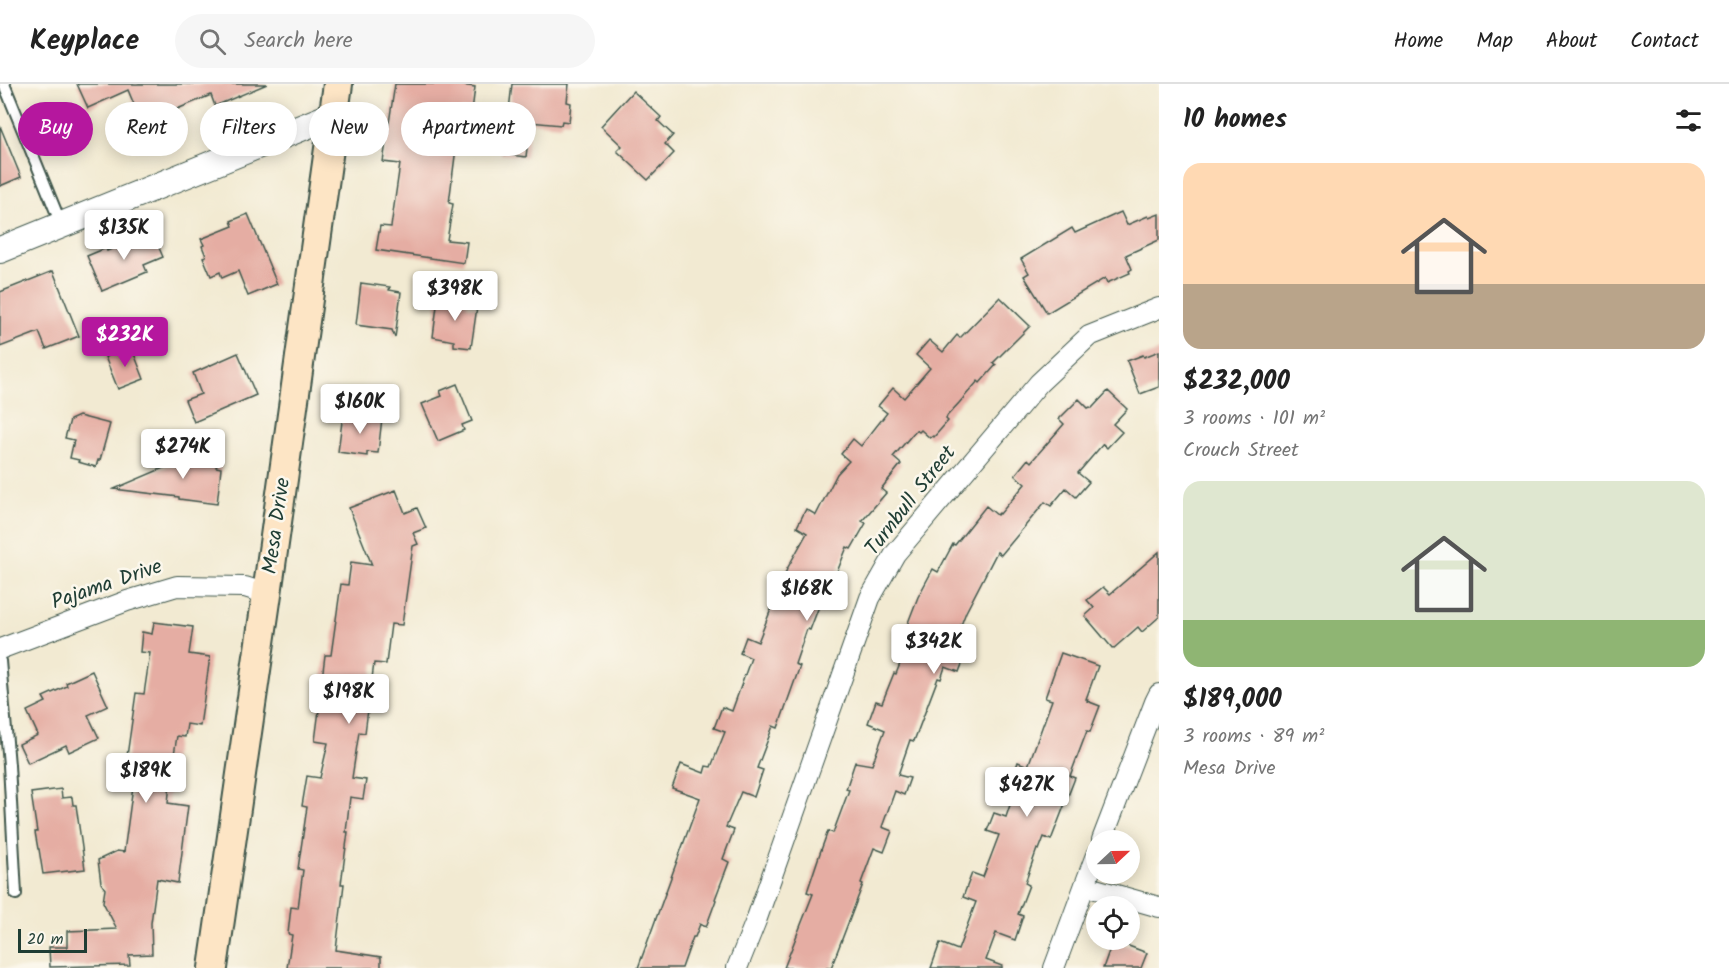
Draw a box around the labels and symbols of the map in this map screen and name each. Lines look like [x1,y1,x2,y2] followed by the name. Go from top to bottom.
[82,210,166,261] pin: $135K
[413,271,497,322] pin: $398K
[83,317,167,368] pin: $232K
[318,384,402,435] pin: $160K
[141,429,225,480] pin: $274K
[857,438,965,563] street label: Turnbull Street
[254,475,300,576] street label: Mesa Drive
[47,550,167,619] street label: Pajama Drive
[765,571,849,622] pin: $168K
[892,624,976,675] pin: $342K
[307,674,391,725] pin: $198K
[104,753,188,804] pin: $189K
[985,767,1069,818] pin: $427K
[1086,830,1140,884] north arrow
[18,926,87,954] scale bar

